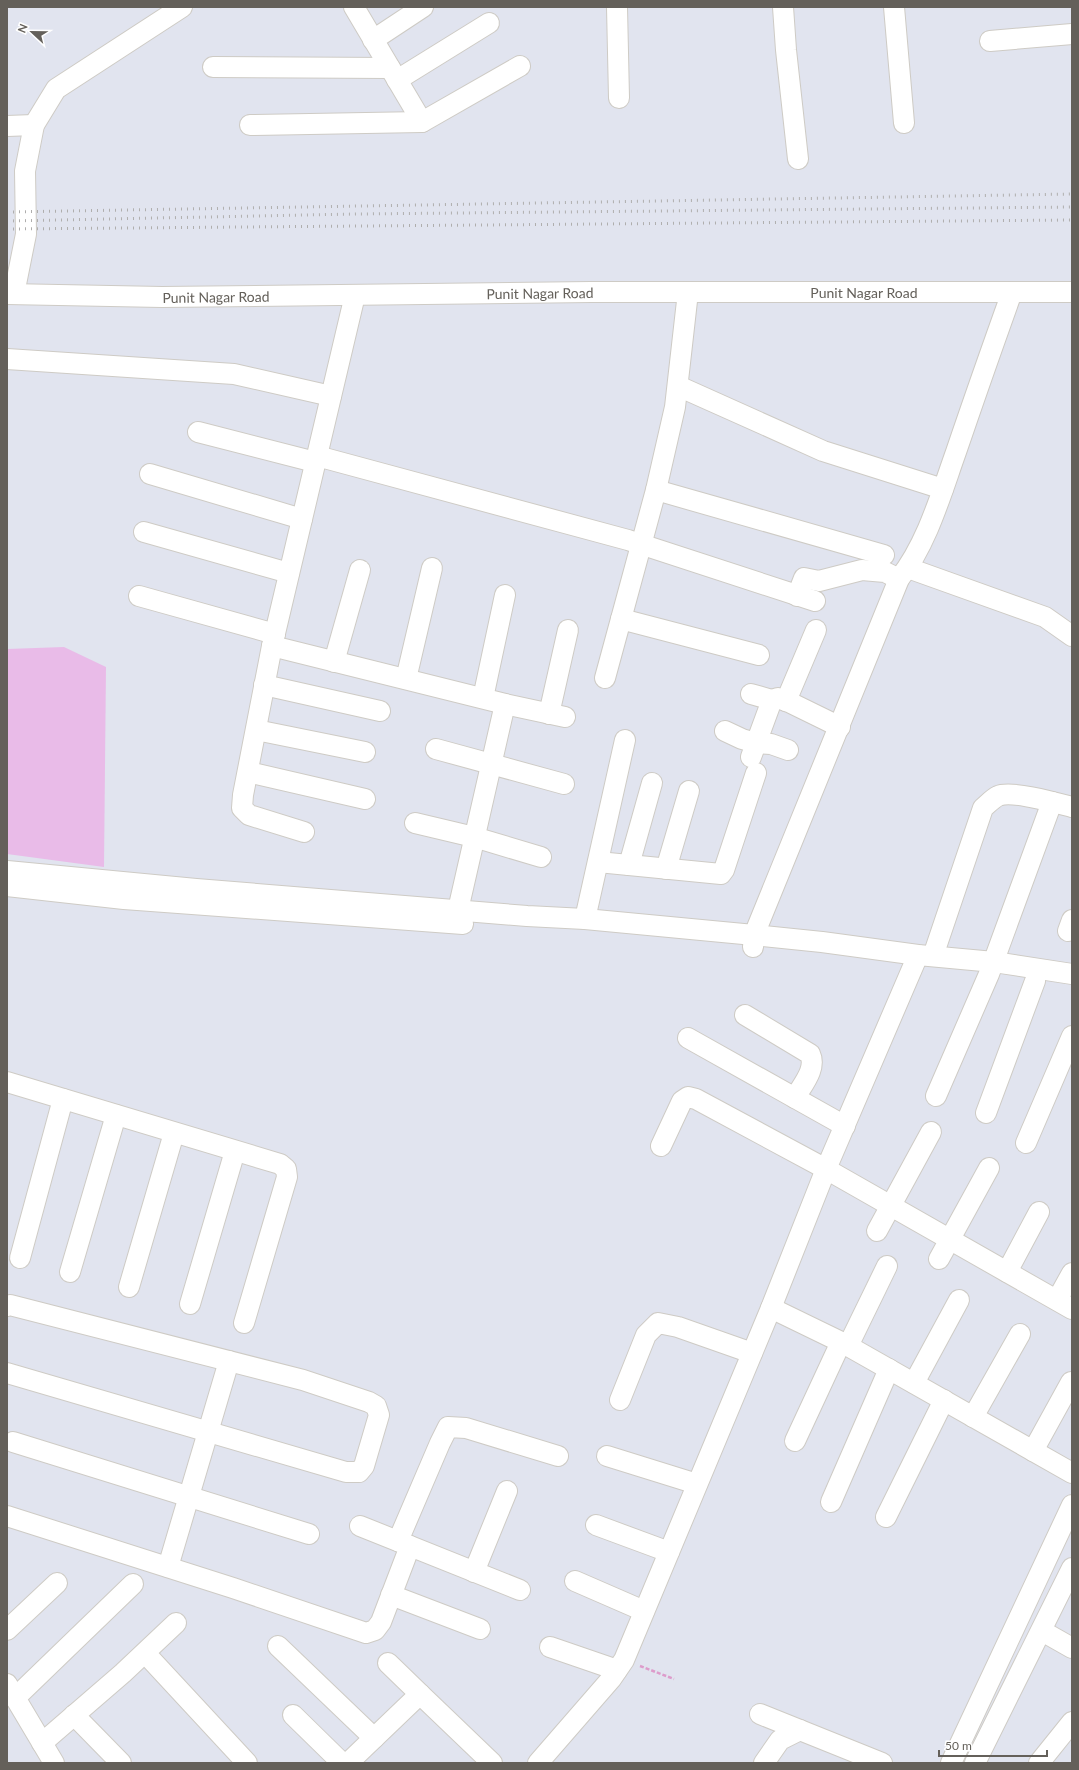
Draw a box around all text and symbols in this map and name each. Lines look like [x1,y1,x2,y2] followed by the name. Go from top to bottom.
[12,12,52,52] north arrow
[15,22,30,34] text: N
[486,283,594,302] street label: Punit Nagar Road
[810,284,918,301] street label: Punit Nagar Road
[162,287,270,305] street label: Punit Nagar Road
[939,1732,1047,1758] scale bar
[945,1738,972,1753] text: 50 m

